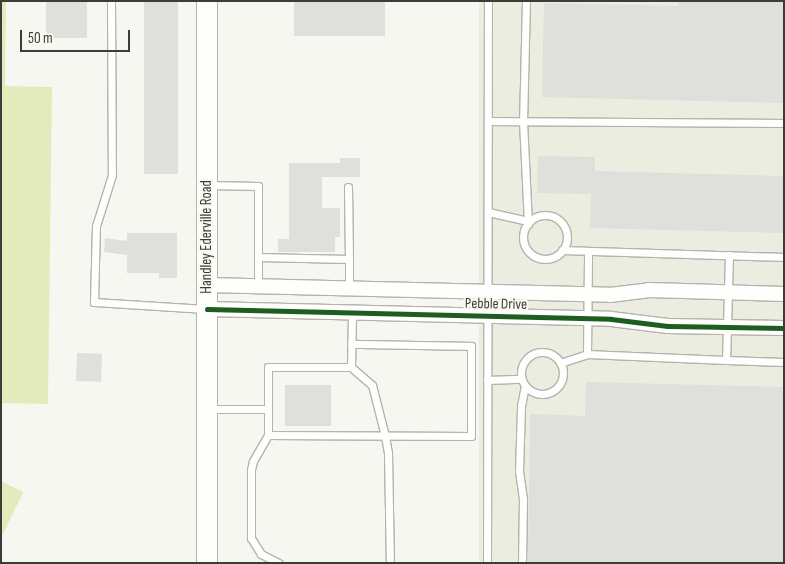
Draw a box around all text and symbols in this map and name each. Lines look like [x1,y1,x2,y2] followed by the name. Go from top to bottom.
[22,20,132,52] scale bar
[28,29,53,48] text: 50 m
[198,180,216,294] street label: Handley Ederville Road
[465,294,527,314] street label: Pebble Drive

